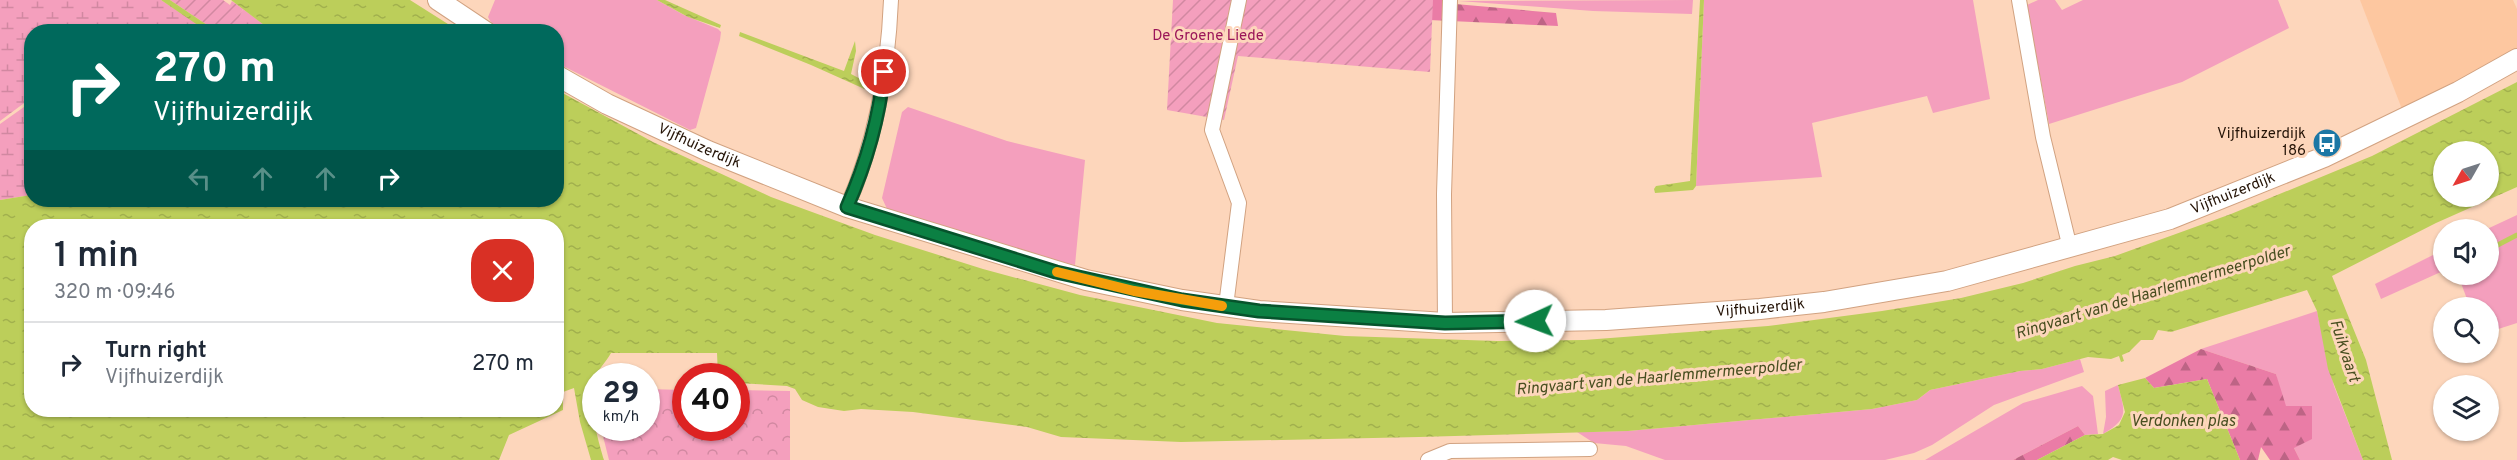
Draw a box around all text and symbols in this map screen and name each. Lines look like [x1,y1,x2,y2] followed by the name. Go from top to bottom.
[1152,27,1264,46] park label: De Groene Liede
[153,44,276,97] text: 270 m
[858,46,909,97] pin
[54,48,132,126] icon: right
[867,55,900,88] icon: arrive
[153,96,313,130] text: Vijfhuizerdijk
[654,119,744,173] street label: Vijfhuizerdijk
[2217,125,2306,161] place label: Vijfhuizerdijk 186
[2311,127,2343,159] bus stop icon: Vijfhuizerdijk 186
[2433,141,2499,207] north arrow
[2433,141,2499,441] map controls
[183,162,216,195] icon: left
[246,162,279,195] icon: ahead
[309,162,342,195] icon: ahead
[372,162,405,195] icon: right
[2188,168,2278,219] street label: Vijfhuizerdijk
[2433,219,2499,285] button: sound
[54,234,139,280] text: 1 min
[471,239,534,302] button: close
[2013,241,2295,344] water label: Ringvaart van de Haarlemmermeerpolder
[54,280,175,306] text: 320 m · 09:46
[1503,289,1567,353] position arrow
[1715,295,1806,322] street label: Vijfhuizerdijk
[2433,297,2499,363] button: search
[2325,317,2364,386] water label: Fuikvaart
[105,338,207,365] text: Turn right
[54,348,87,381] icon: right
[472,351,534,378] text: 270 m
[1515,355,1804,400] water label: Ringvaart van de Haarlemmermeerpolder
[672,363,750,441] speed limit sign: 40
[105,365,224,391] text: Vijfhuizerdijk
[2433,375,2499,441] button: layers
[603,376,639,413] text: 29
[603,408,639,427] text: km/h
[2130,412,2236,432] water label: Verdonken plas

